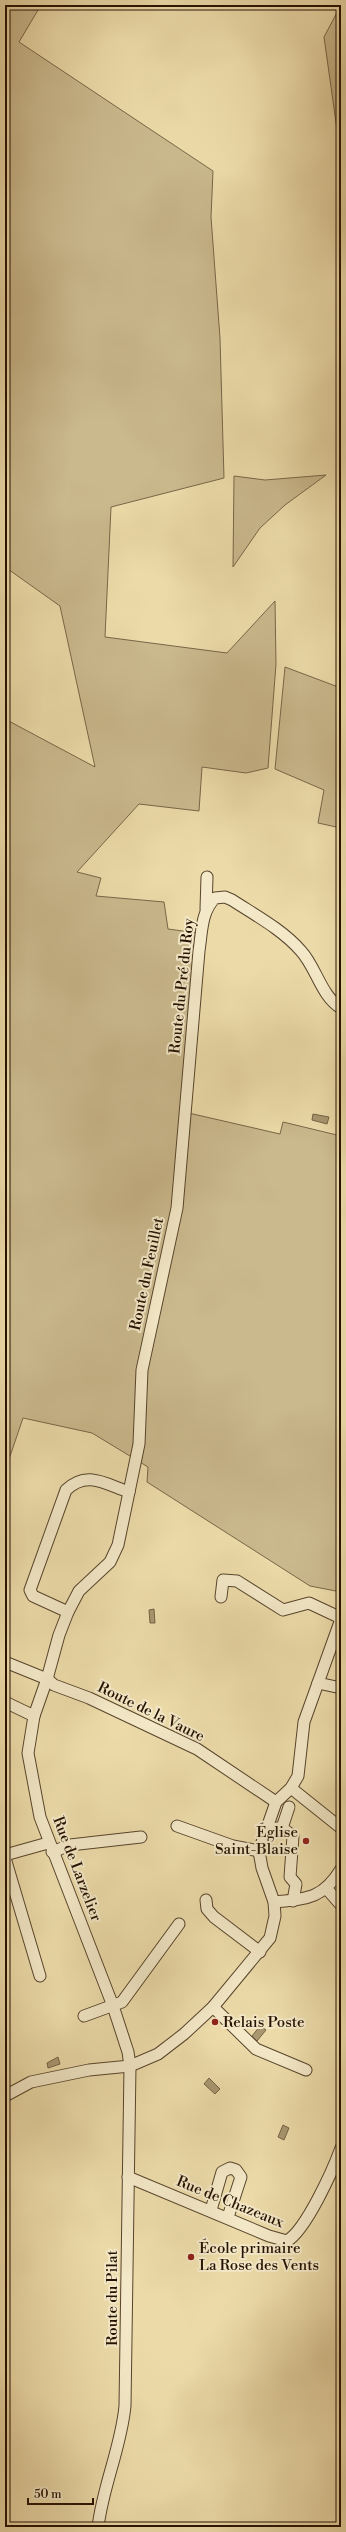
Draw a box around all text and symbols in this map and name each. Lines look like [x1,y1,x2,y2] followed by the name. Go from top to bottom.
[165,917,199,1055] street label: Route du Pré du Roy
[126,1215,168,1332] street label: Route du Feuillet
[94,1678,208,1746] street label: Route de la Vaure
[48,1814,106,1925] street label: Rue de Larzelier
[215,1822,298,1859] place label: Église Saint-Blaise
[301,1836,311,1846] marker: Église Saint-Blaise
[223,2013,305,2032] place label: Relais Poste
[210,2017,220,2027] marker: Relais Poste
[174,2172,287,2232] street label: Rue de Chazeaux
[199,2238,319,2275] place label: École primaire La Rose des Vents
[103,2249,122,2346] street label: Route du Pilat
[186,2252,196,2262] marker: École primaire La Rose des Vents
[28,2480,93,2506] scale bar
[34,2487,62,2502] text: 50 m

